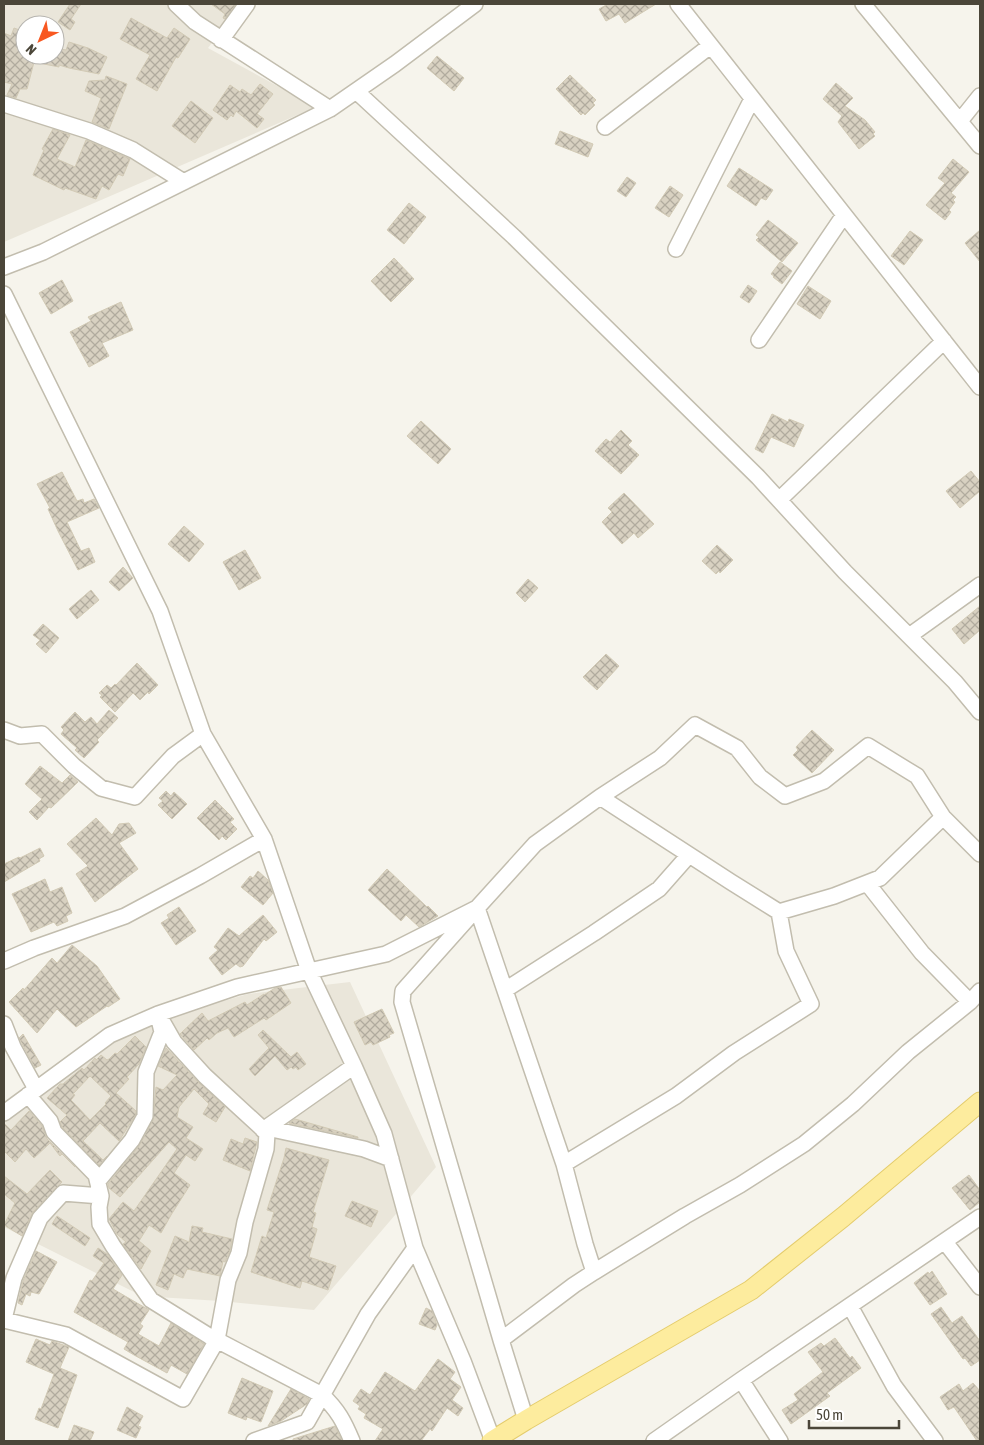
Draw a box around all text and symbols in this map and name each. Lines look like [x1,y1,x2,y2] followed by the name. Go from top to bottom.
[15,15,65,65] north arrow
[23,41,40,58] text: N
[809,1398,899,1430] scale bar
[816,1406,843,1423] text: 50 m

